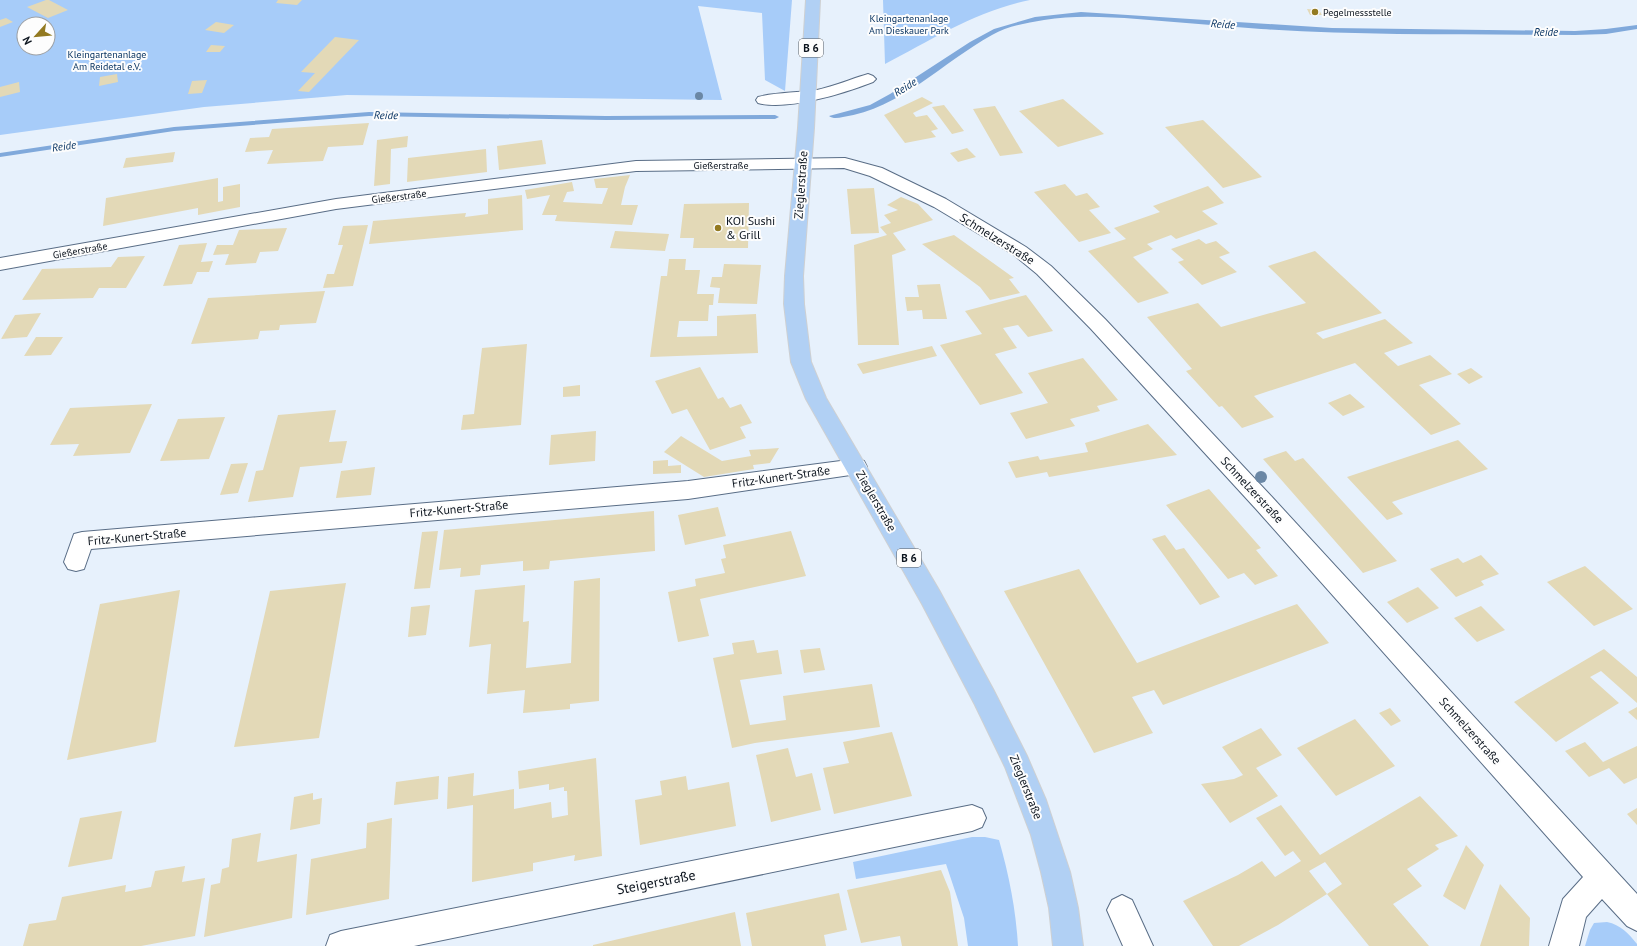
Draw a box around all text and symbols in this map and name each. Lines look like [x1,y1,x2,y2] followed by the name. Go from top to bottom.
[1323,6,1392,19] place label: Pegelmessstelle
[1310,7,1320,17] marker: Pegelmessstelle
[869,12,949,37] park label: Kleingartenanlage Am Dieskauer Park
[16,16,56,56] north arrow
[1210,16,1236,32] water label: Reide
[1534,25,1558,39] water label: Reide
[19,34,35,47] text: N
[799,39,823,57] road number: B 6
[68,48,146,73] park label: Kleingartenanlage Am Reidetal e.V.
[891,75,919,99] water label: Reide
[374,108,398,122] water label: Reide
[51,137,77,155] water label: Reide
[791,150,810,220] street label: Zieglerstraße
[693,159,749,172] street label: Gießerstraße
[371,187,427,206] street label: Gießerstraße
[957,210,1037,268] street label: Schmelzerstraße
[726,213,775,242] place label: KOI Sushi & Grill
[713,223,723,233] marker: KOI Sushi & Grill
[52,239,108,262] street label: Gießerstraße
[1218,453,1287,526] street label: Schmelzerstraße
[731,462,831,491] street label: Fritz-Kunert-Straße
[853,467,900,534] street label: Zieglerstraße
[409,497,509,520] street label: Fritz-Kunert-Straße
[87,525,187,548] street label: Fritz-Kunert-Straße
[897,549,921,567] road number: B 6
[1436,694,1505,767] street label: Schmelzerstraße
[1007,752,1046,821] street label: Zieglerstraße
[615,866,697,898] street label: Steigerstraße

